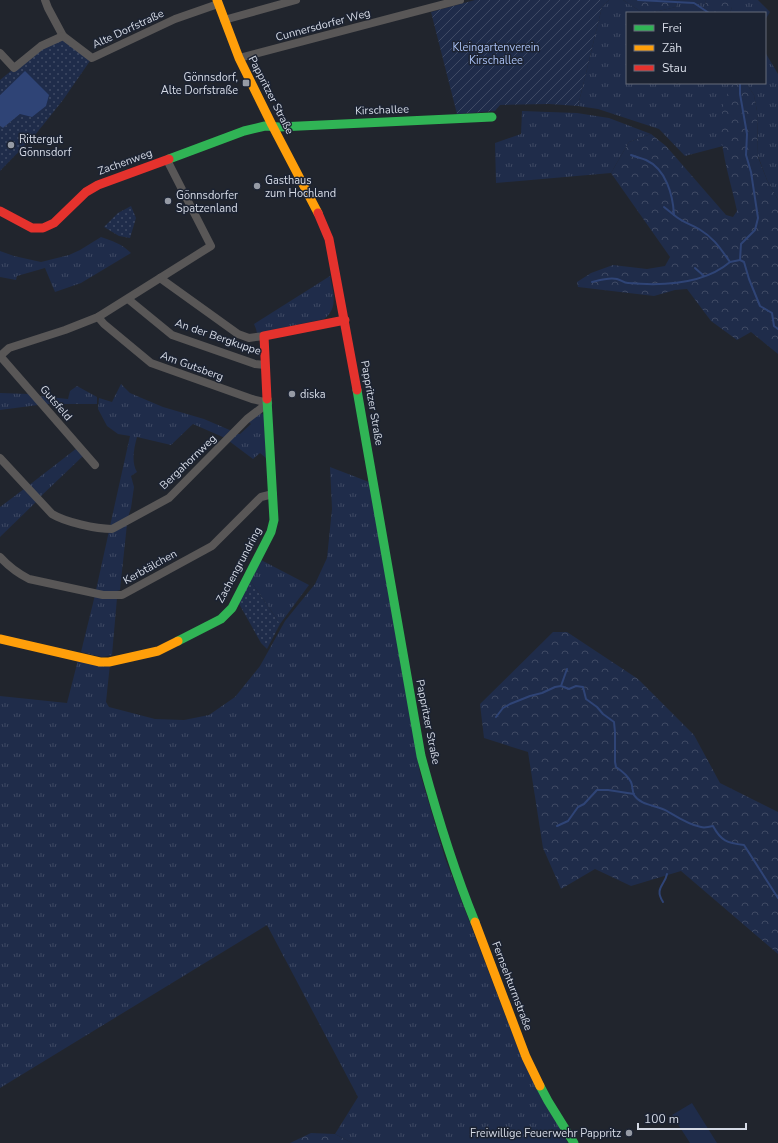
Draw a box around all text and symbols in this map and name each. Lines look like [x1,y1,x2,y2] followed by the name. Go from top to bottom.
[274,5,372,45] street label: Cunnersdorfer Weg
[90,6,166,52] street label: Alte Dorfstraße
[626,12,766,84] legend
[662,20,682,36] text: Frei
[452,40,540,68] park label: Kleingartenverein Kirschallee
[662,40,682,56] text: Zäh
[245,53,297,137] street label: Pappritzer Straße
[662,60,687,76] text: Stau
[161,70,238,98] place label: Gönnsdorf, Alte Dorfstraße
[241,78,251,88] marker: Gönnsdorf, Alte Dorfstraße
[355,102,409,118] street label: Kirschallee
[19,132,72,160] place label: Rittergut Gönnsdorf
[6,140,16,150] marker: Rittergut Gönnsdorf
[96,145,154,179] street label: Zachenweg
[265,173,336,201] place label: Gasthaus zum Hochland
[252,181,262,191] marker: Gasthaus zum Hochland
[176,188,238,216] place label: Gönnsdorfer Spatzenland
[163,196,173,206] marker: Gönnsdorfer Spatzenland
[173,315,263,359] street label: An der Bergkuppe
[158,348,226,384] street label: Am Gutsberg
[357,359,387,447] street label: Pappritzer Straße
[36,382,76,424] street label: Gutsfeld
[300,387,326,402] place label: diska
[287,389,297,399] marker: diska
[156,431,220,493] street label: Bergahornweg
[213,524,265,606] street label: Zachengrundring
[120,546,180,588] street label: Kerbtälchen
[412,678,444,766] street label: Pappritzer Straße
[488,939,536,1033] street label: Fernsehturmstraße
[638,1105,746,1131] scale bar
[644,1111,679,1127] text: 100 m
[470,1126,621,1141] place label: Freiwillige Feuerwehr Pappritz
[624,1128,634,1138] marker: Freiwillige Feuerwehr Pappritz

